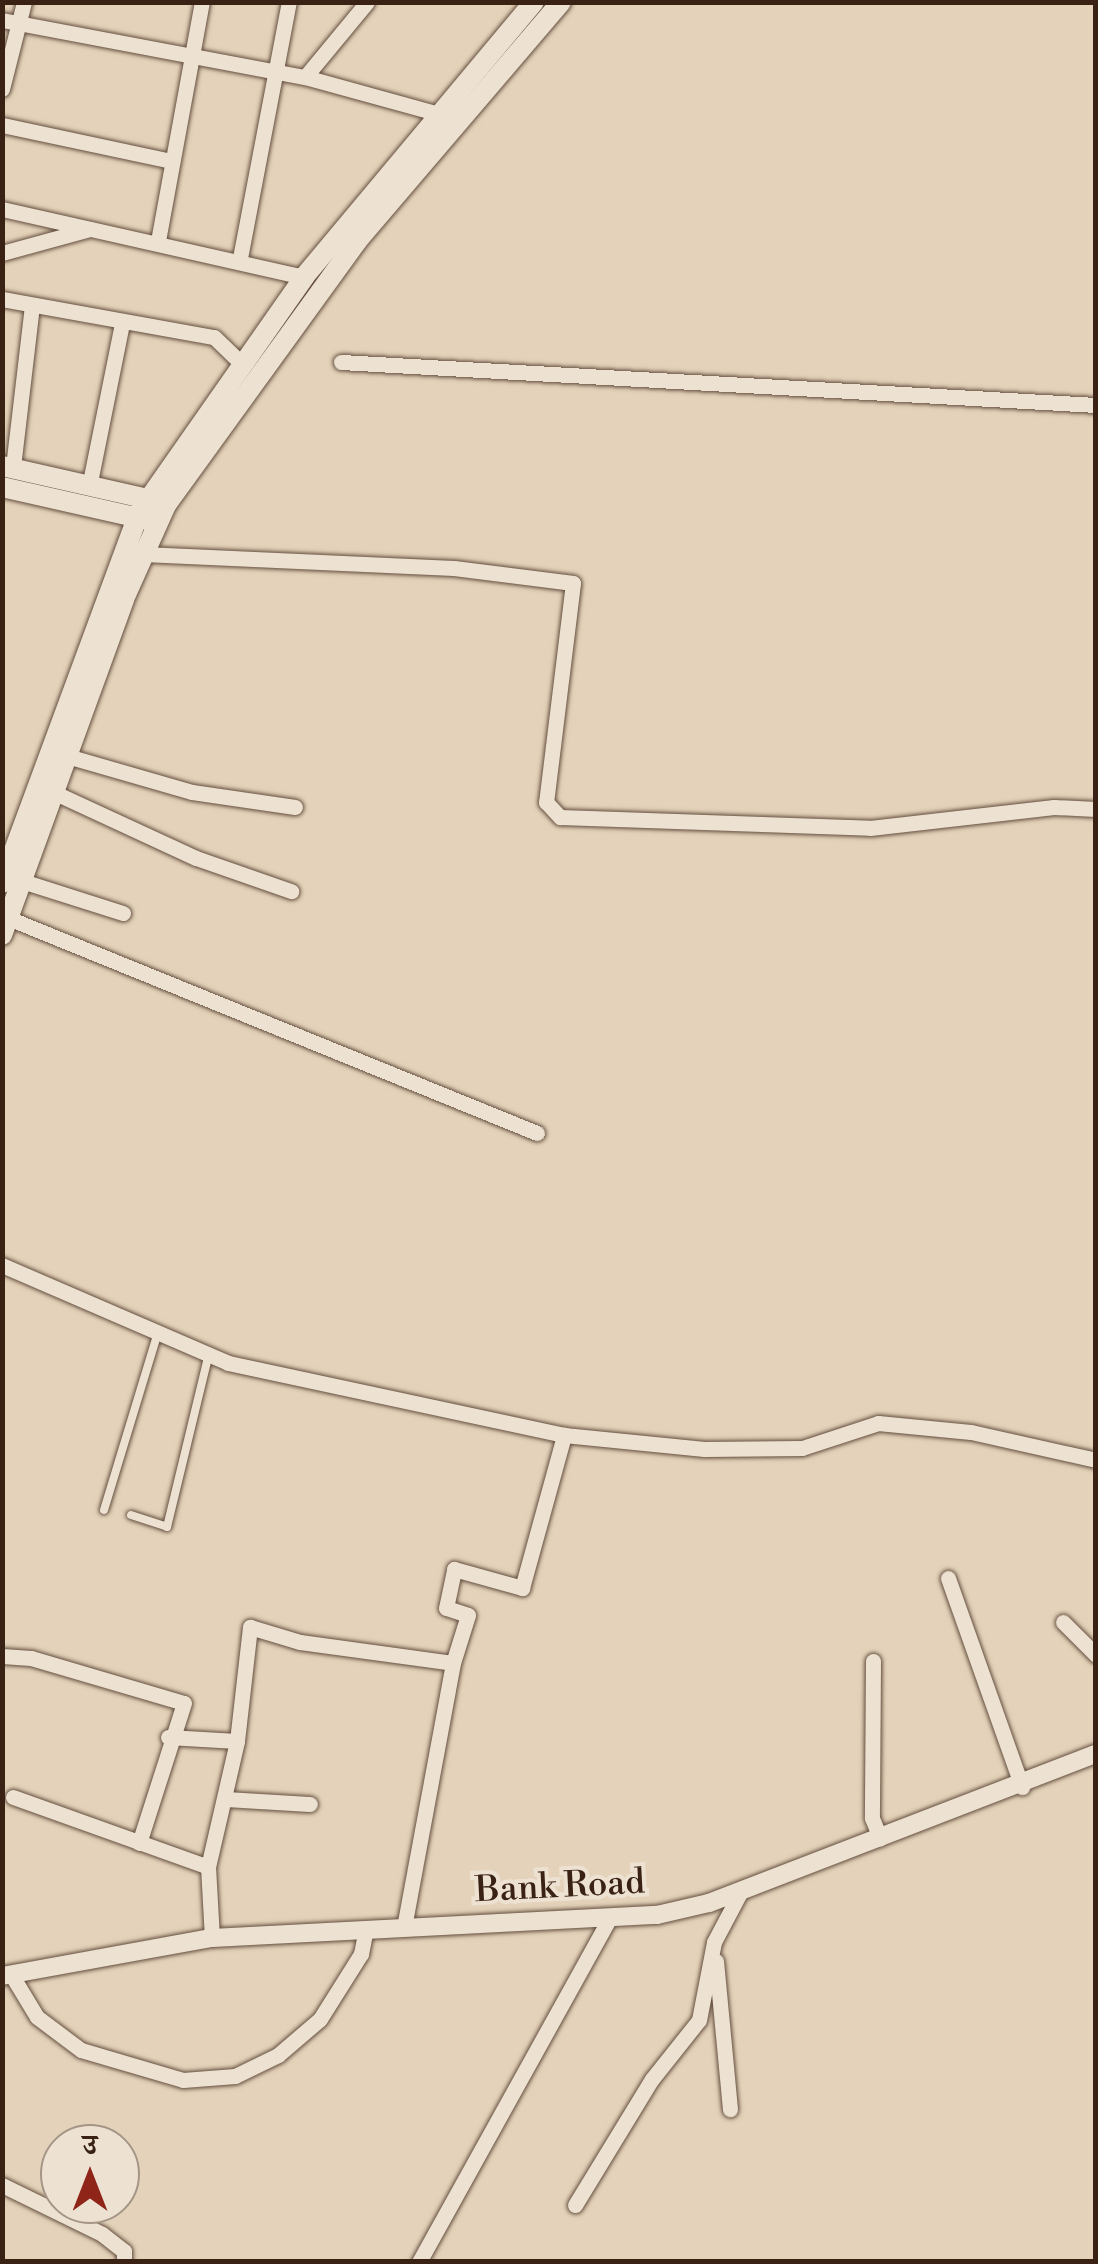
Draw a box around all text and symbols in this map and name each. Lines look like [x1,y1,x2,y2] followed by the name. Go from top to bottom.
[474,1862,646,1912] street label: Bank Road
[40,2124,140,2224] north arrow
[83,2128,97,2163] text: उ

